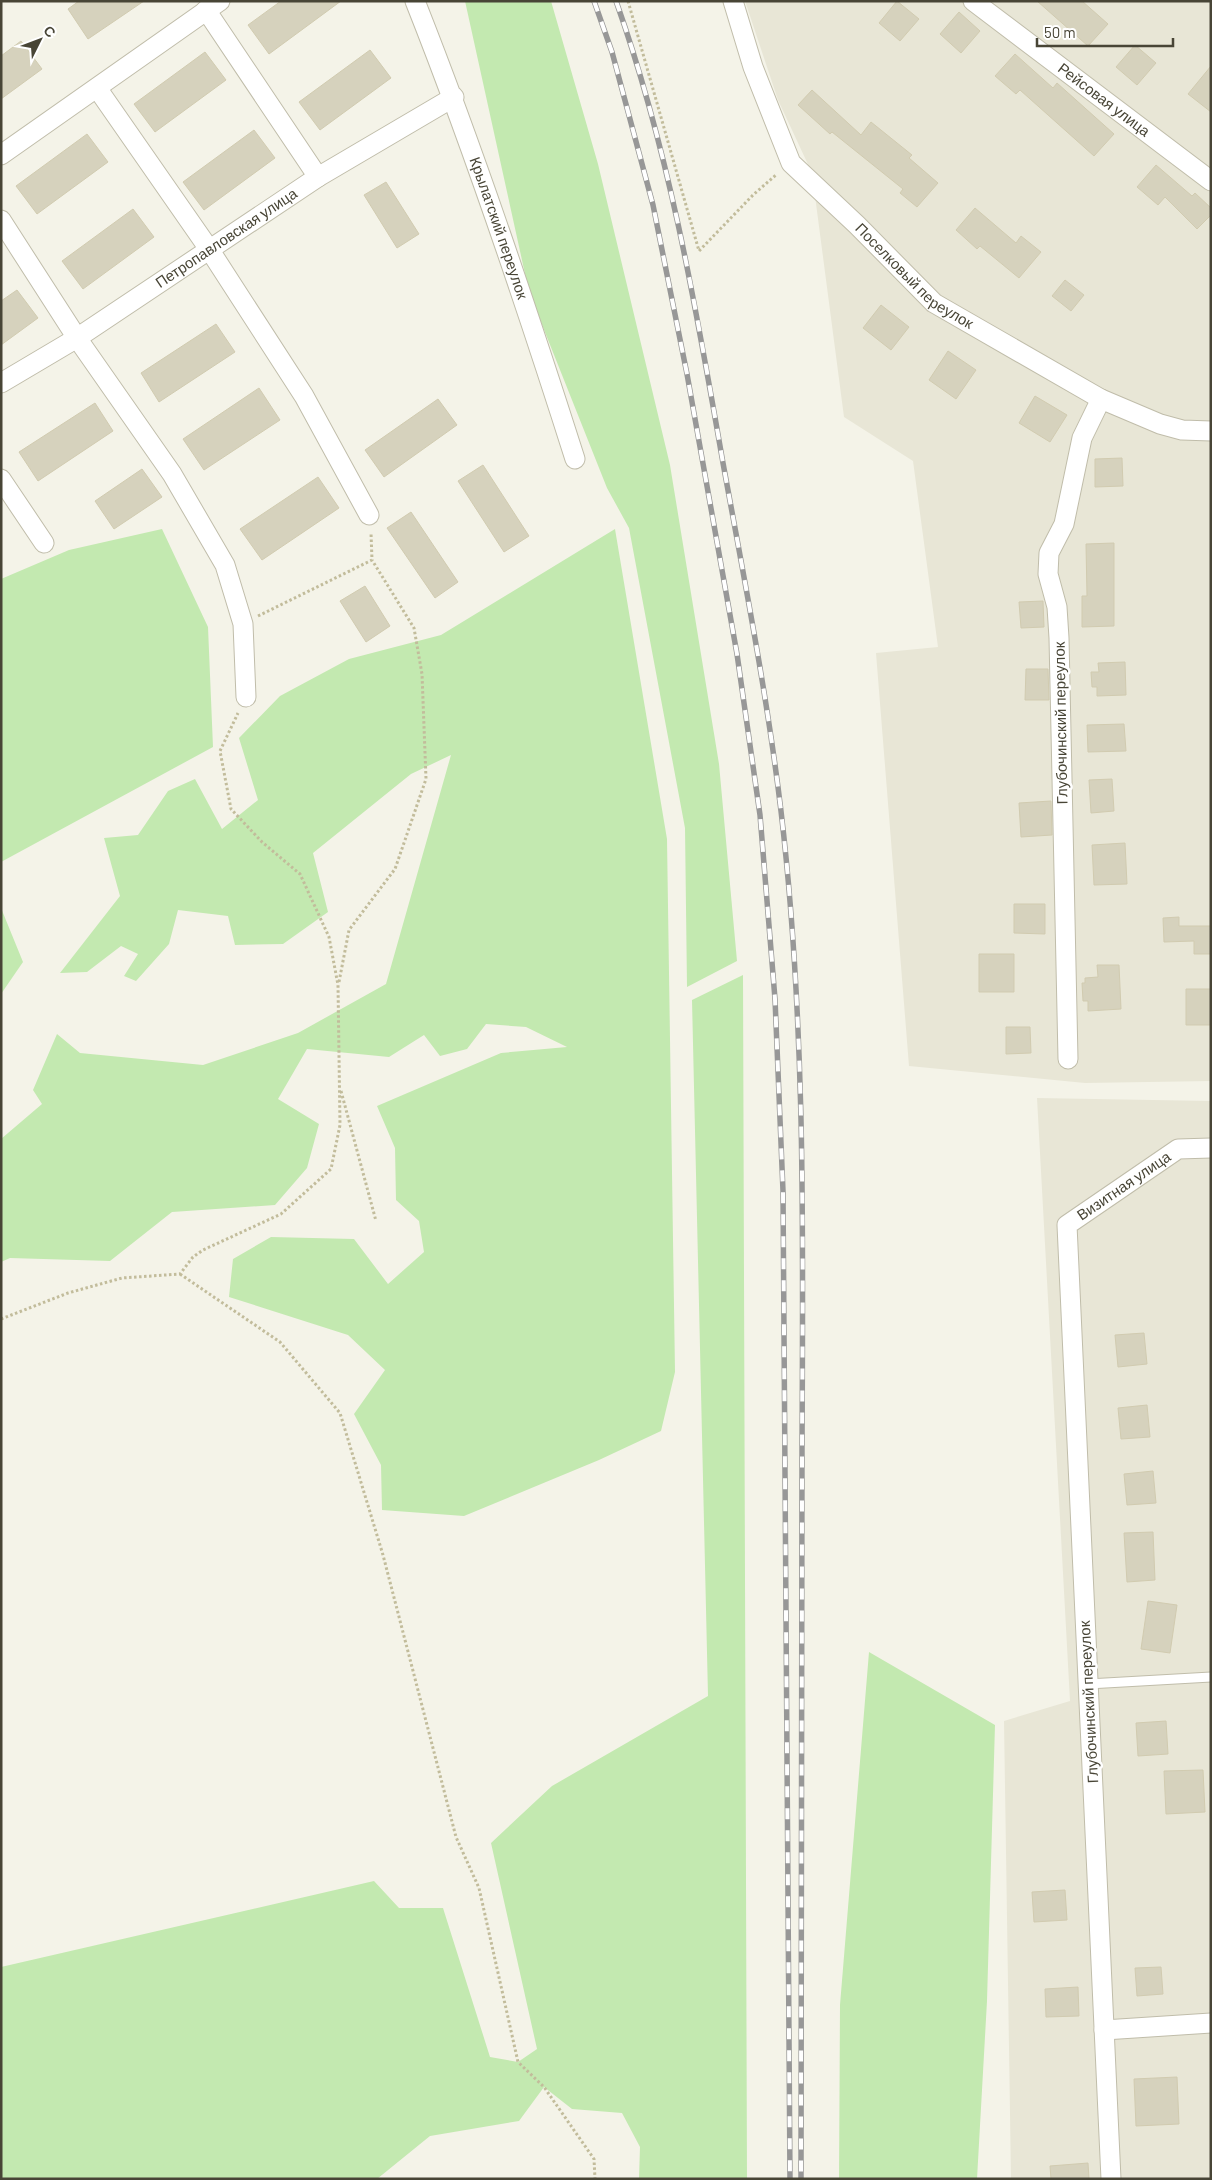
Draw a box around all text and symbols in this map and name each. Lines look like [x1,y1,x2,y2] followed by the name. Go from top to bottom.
[15,15,65,65] north arrow
[1037,15,1173,47] scale bar
[40,22,60,40] text: С
[1044,23,1076,41] text: 50 m
[1055,59,1154,140] street label: Рейсовая улица
[467,154,532,302] street label: Крылатский переулок
[152,183,301,291] street label: Петропавловская улица
[852,219,977,332] street label: Поселковый переулок
[1050,641,1070,804] street label: Глубочинский переулок
[1073,1146,1174,1224] street label: Визитная улица
[1075,1620,1101,1784] street label: Глубочинский переулок

